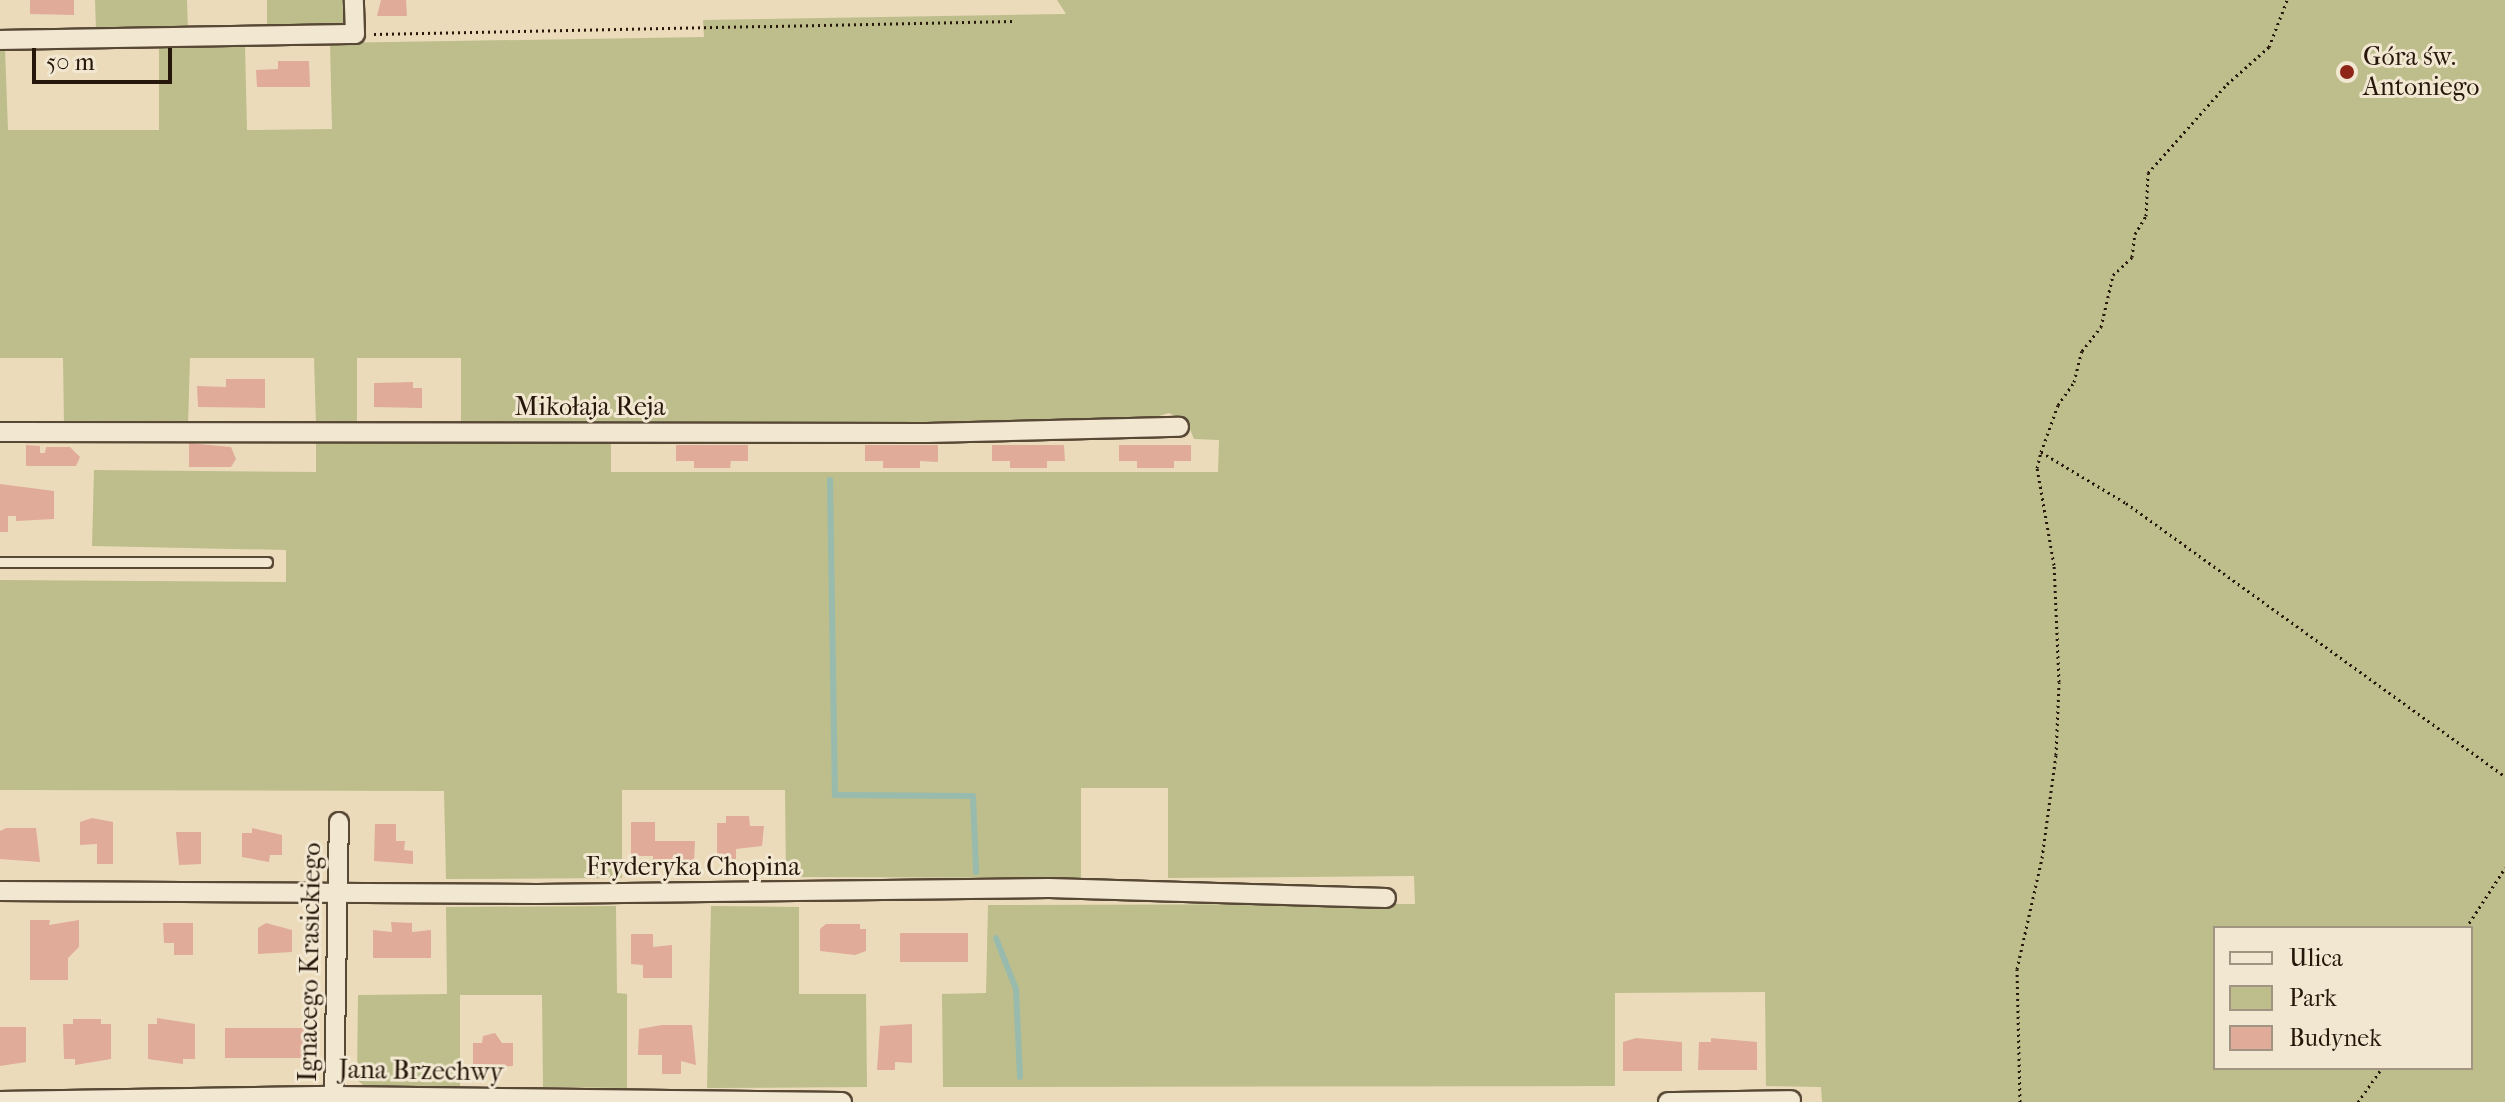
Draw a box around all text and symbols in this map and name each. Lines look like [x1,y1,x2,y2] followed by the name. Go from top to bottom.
[36,32,176,82] scale bar
[2363,41,2480,102] place label: Góra św. Antoniego
[46,48,95,76] text: 50 m
[2338,63,2356,81] marker: Góra św. Antoniego
[515,391,665,423] street label: Mikołaja Reja
[292,842,328,1082] street label: Ignacego Krasickiego
[586,851,800,883] street label: Fryderyka Chopina
[2213,926,2473,1070] legend
[2289,944,2343,972] text: Ulica
[2289,984,2337,1012] text: Park
[2289,1024,2382,1052] text: Budynek
[338,1054,504,1088] street label: Jana Brzechwy

